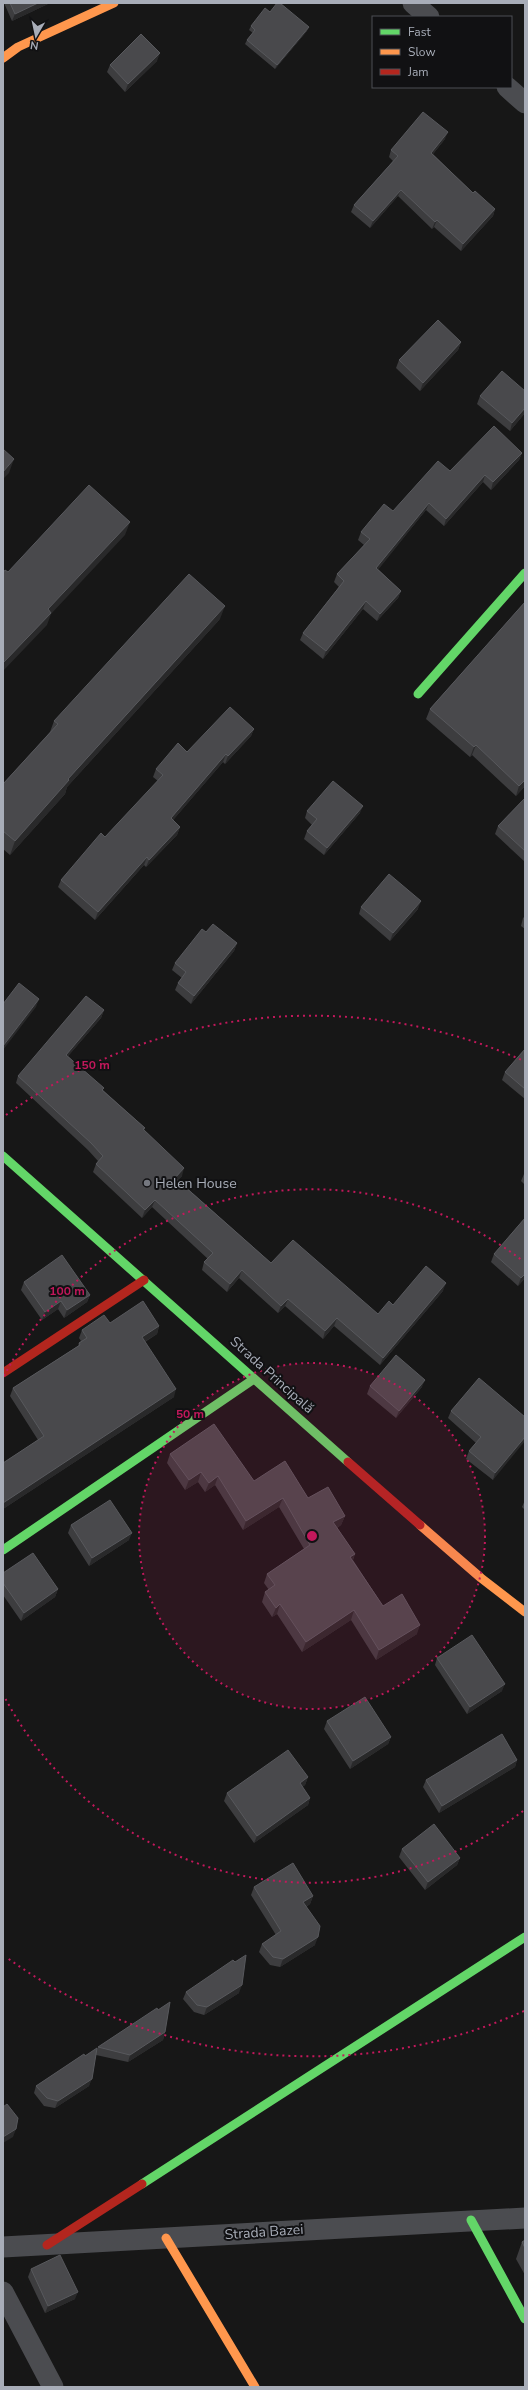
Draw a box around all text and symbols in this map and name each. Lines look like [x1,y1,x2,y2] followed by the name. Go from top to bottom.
[16,16,56,56] north arrow
[372,16,512,88] legend
[408,24,431,40] text: Fast
[29,37,40,53] text: N
[408,44,436,60] text: Slow
[407,64,429,80] text: Jam
[74,1057,110,1073] text: 150 m
[155,1174,237,1193] place label: Helen House
[142,1178,152,1188] marker: Helen House
[49,1283,85,1299] text: 100 m
[226,1332,318,1418] street label: Strada Principală
[176,1406,204,1422] text: 50 m
[305,1529,319,1543] centre of rings
[224,2220,304,2244] street label: Strada Bazei

